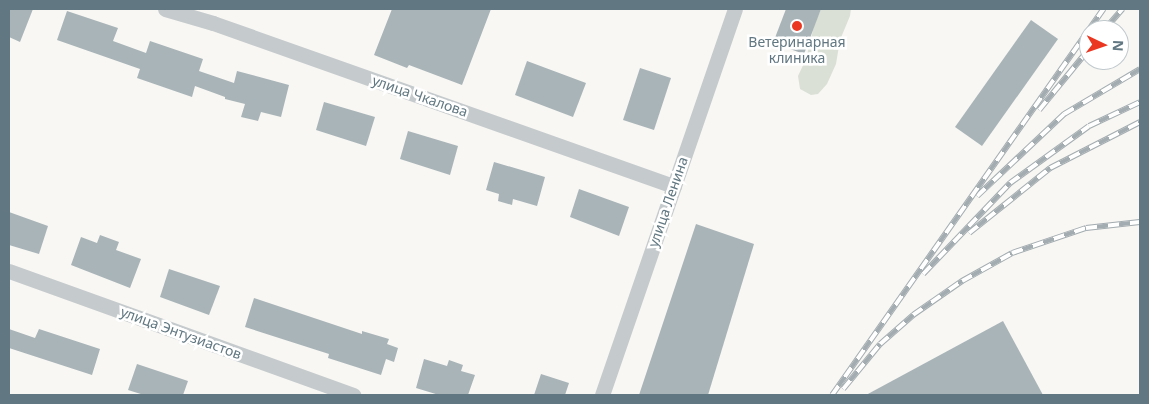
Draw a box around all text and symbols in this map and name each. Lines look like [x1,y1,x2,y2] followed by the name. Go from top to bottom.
[791,20,803,32] marker: Ветеринарная клиника
[1079,20,1129,70] north arrow
[748,34,846,66] place label: Ветеринарная клиника
[1109,40,1128,52] text: N
[370,72,470,120] street label: улица Чкалова
[645,155,691,249] street label: улица Ленина
[118,303,244,363] street label: улица Энтузиастов

